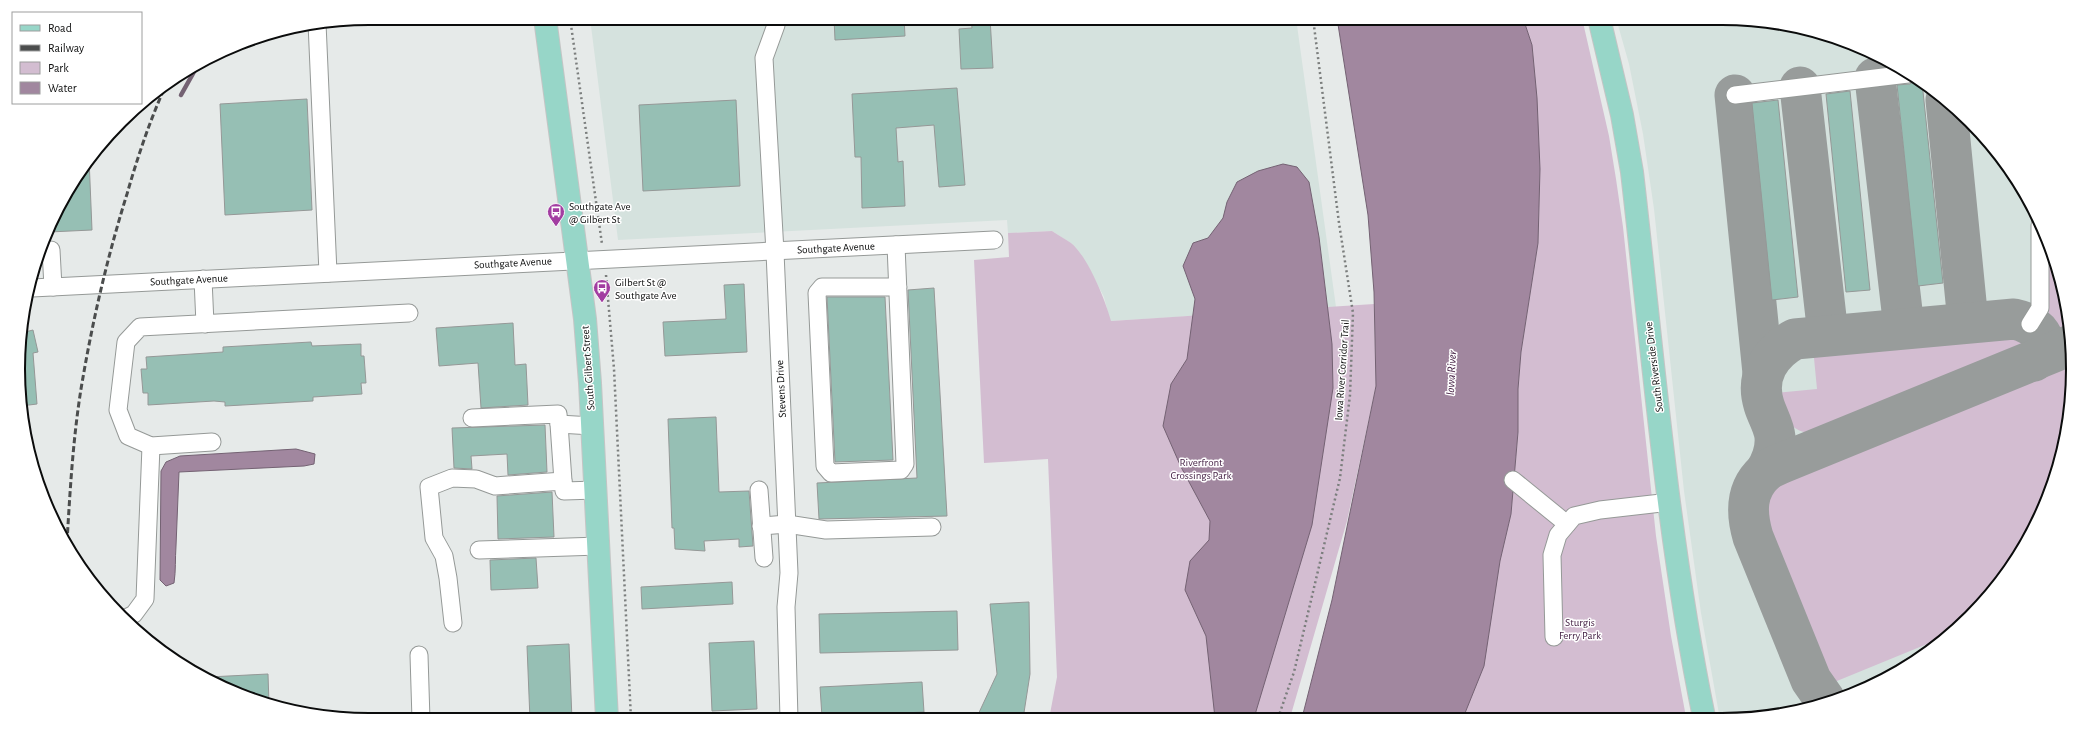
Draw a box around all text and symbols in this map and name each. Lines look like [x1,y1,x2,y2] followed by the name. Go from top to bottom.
[12,12,142,104] legend
[48,22,72,34] text: Road
[48,42,84,55] text: Railway
[48,62,69,74] text: Park
[48,82,77,94] text: Water
[569,201,630,225] place label: Southgate Ave @ Gilbert St
[546,202,566,227] bus stop icon: Southgate Ave @ Gilbert St
[797,240,875,256] street label: Southgate Avenue
[474,255,552,271] street label: Southgate Avenue
[150,272,228,288] street label: Southgate Avenue
[615,277,676,301] place label: Gilbert St @ Southgate Ave
[592,278,612,303] bus stop icon: Gilbert St @ Southgate Ave
[1333,319,1351,421] street label: Iowa River Corridor Trail
[1643,321,1665,413] street label: South Riverside Drive
[580,325,596,411] street label: South Gilbert Street
[1444,349,1458,396] water label: Iowa River
[774,360,788,418] street label: Stevens Drive
[1170,457,1232,481] park label: Riverfront Crossings Park
[1559,617,1601,641] park label: Sturgis Ferry Park

